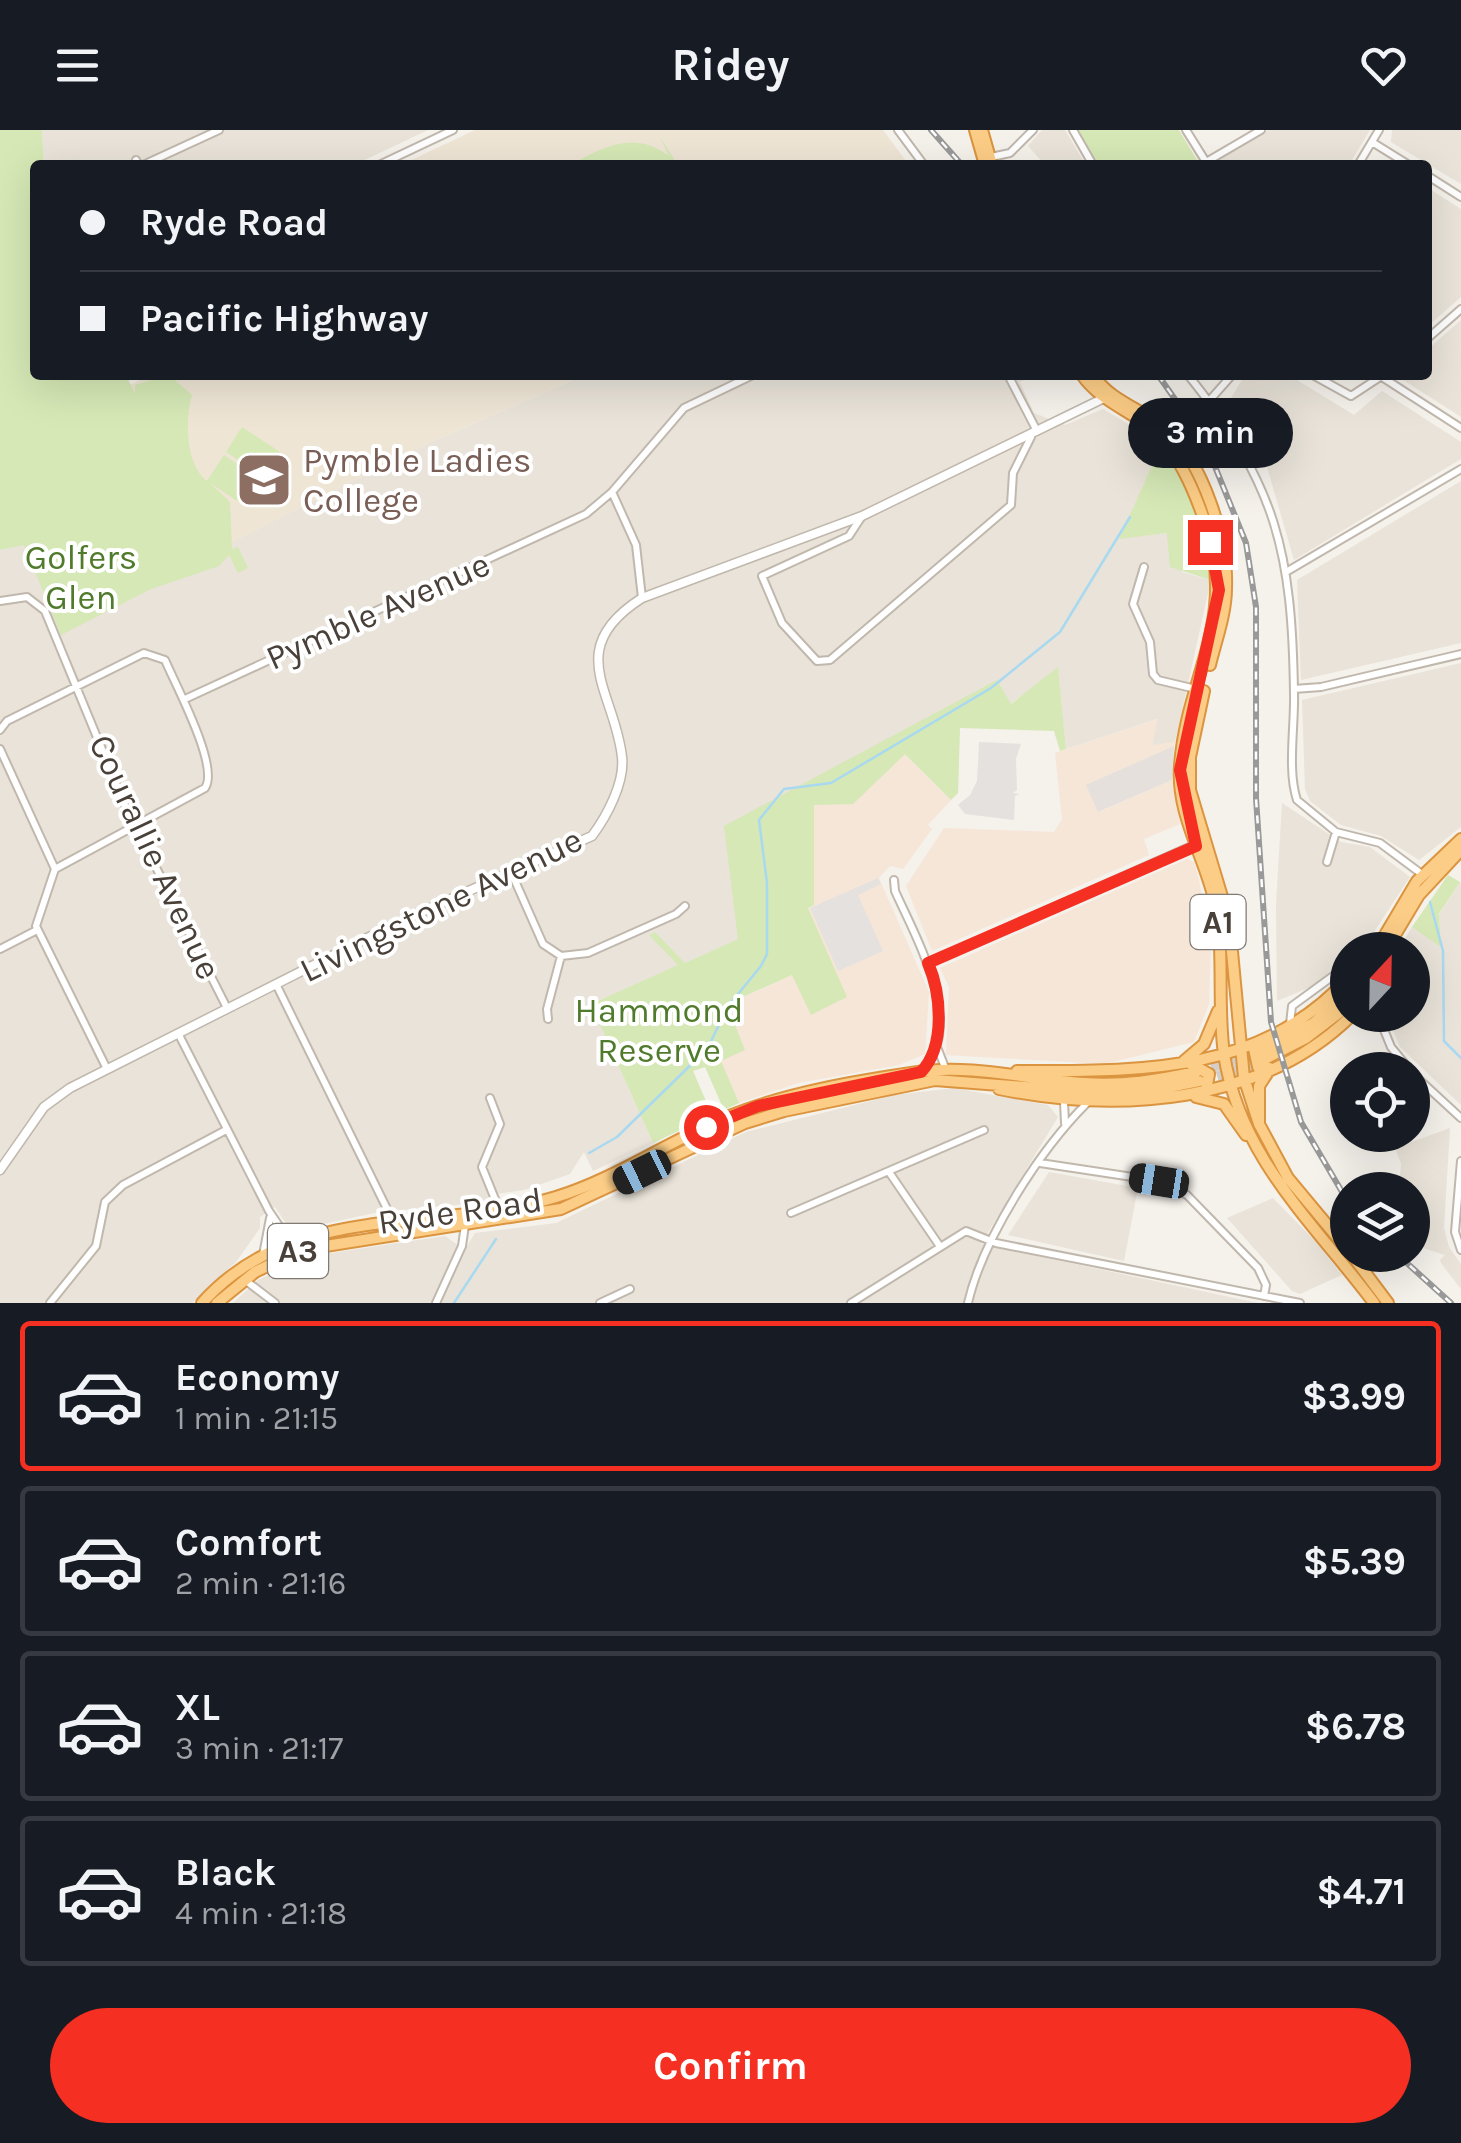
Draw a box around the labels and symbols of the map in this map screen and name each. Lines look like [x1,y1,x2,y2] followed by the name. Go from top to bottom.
[1128,397,1292,467] callout: 3 min
[303,440,531,521] place label: Pymble Ladies College
[234,450,294,510] school or university icon: Pymble Ladies College
[1188,520,1233,565] route end
[25,537,137,618] park label: Golfers Glen
[260,543,496,679] street label: Pymble Avenue
[80,728,230,986] street label: Courallie Avenue
[293,819,589,991] street label: Livingstone Avenue
[1190,895,1246,949] road number: A1
[1330,932,1430,1032] north arrow
[574,990,744,1071] park label: Hammond Reserve
[684,1105,729,1150] route start
[608,1145,676,1199] car
[1127,1161,1191,1201] car
[375,1179,545,1243] street label: Ryde Road
[268,1224,328,1278] road number: A3

